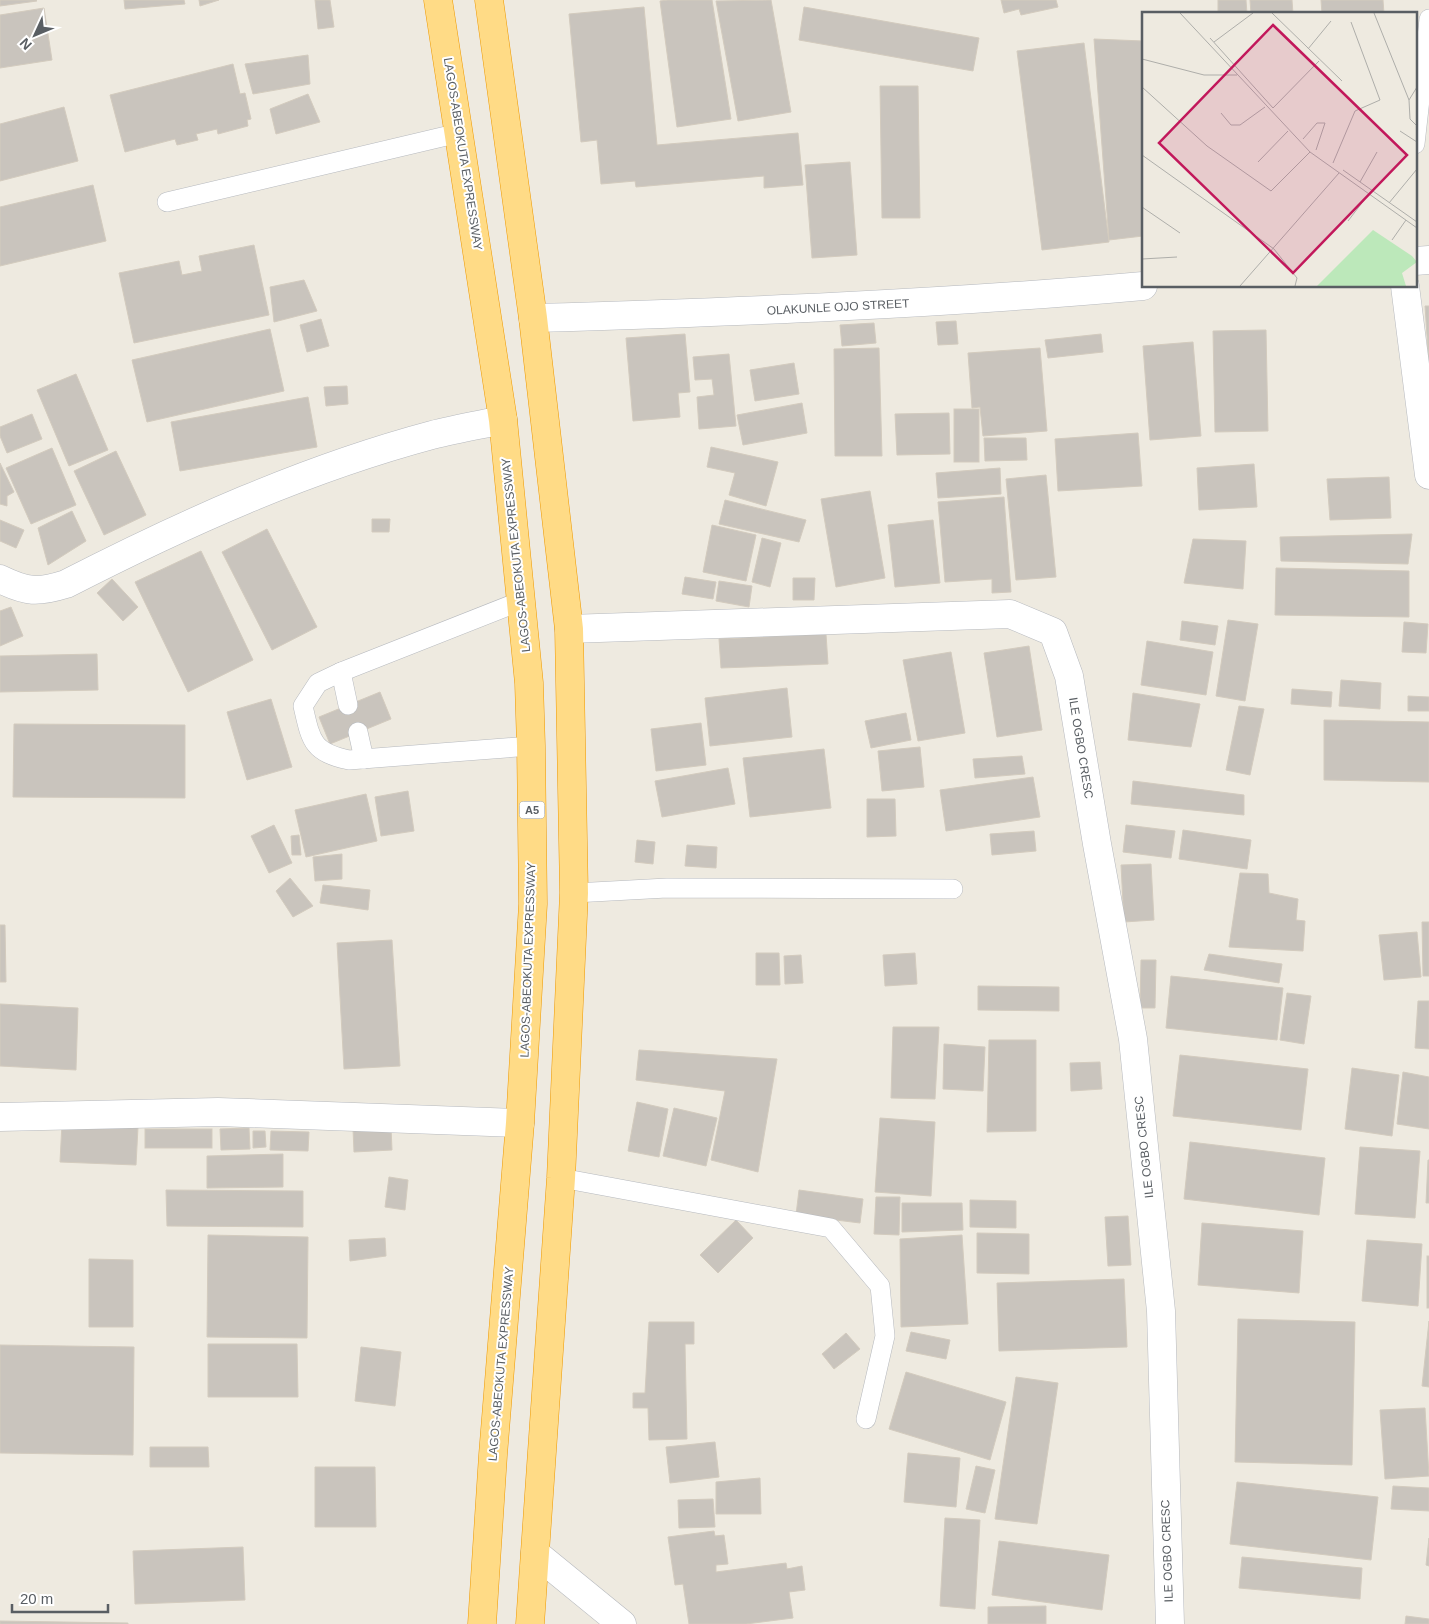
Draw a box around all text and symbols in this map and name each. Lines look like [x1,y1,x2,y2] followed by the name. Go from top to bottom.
[10,10,60,60] north arrow
[1142,12,1416,288] inset map
[16,35,35,53] text: N
[441,57,485,251] street label: LAGOS-ABEOKUTA EXPRESSWAY
[766,296,910,318] street label: OLAKUNLE OJO STREET
[499,457,533,653] street label: LAGOS-ABEOKUTA EXPRESSWAY
[1066,696,1096,800] street label: ILE OGBO CRESC
[520,802,544,818] road number: A5
[518,862,538,1058] street label: LAGOS-ABEOKUTA EXPRESSWAY
[1132,1095,1156,1199] street label: ILE OGBO CRESC
[486,1266,516,1462] street label: LAGOS-ABEOKUTA EXPRESSWAY
[1158,1499,1176,1603] street label: ILE OGBO CRESC
[12,1582,109,1614] scale bar
[20,1590,53,1607] text: 20 m

